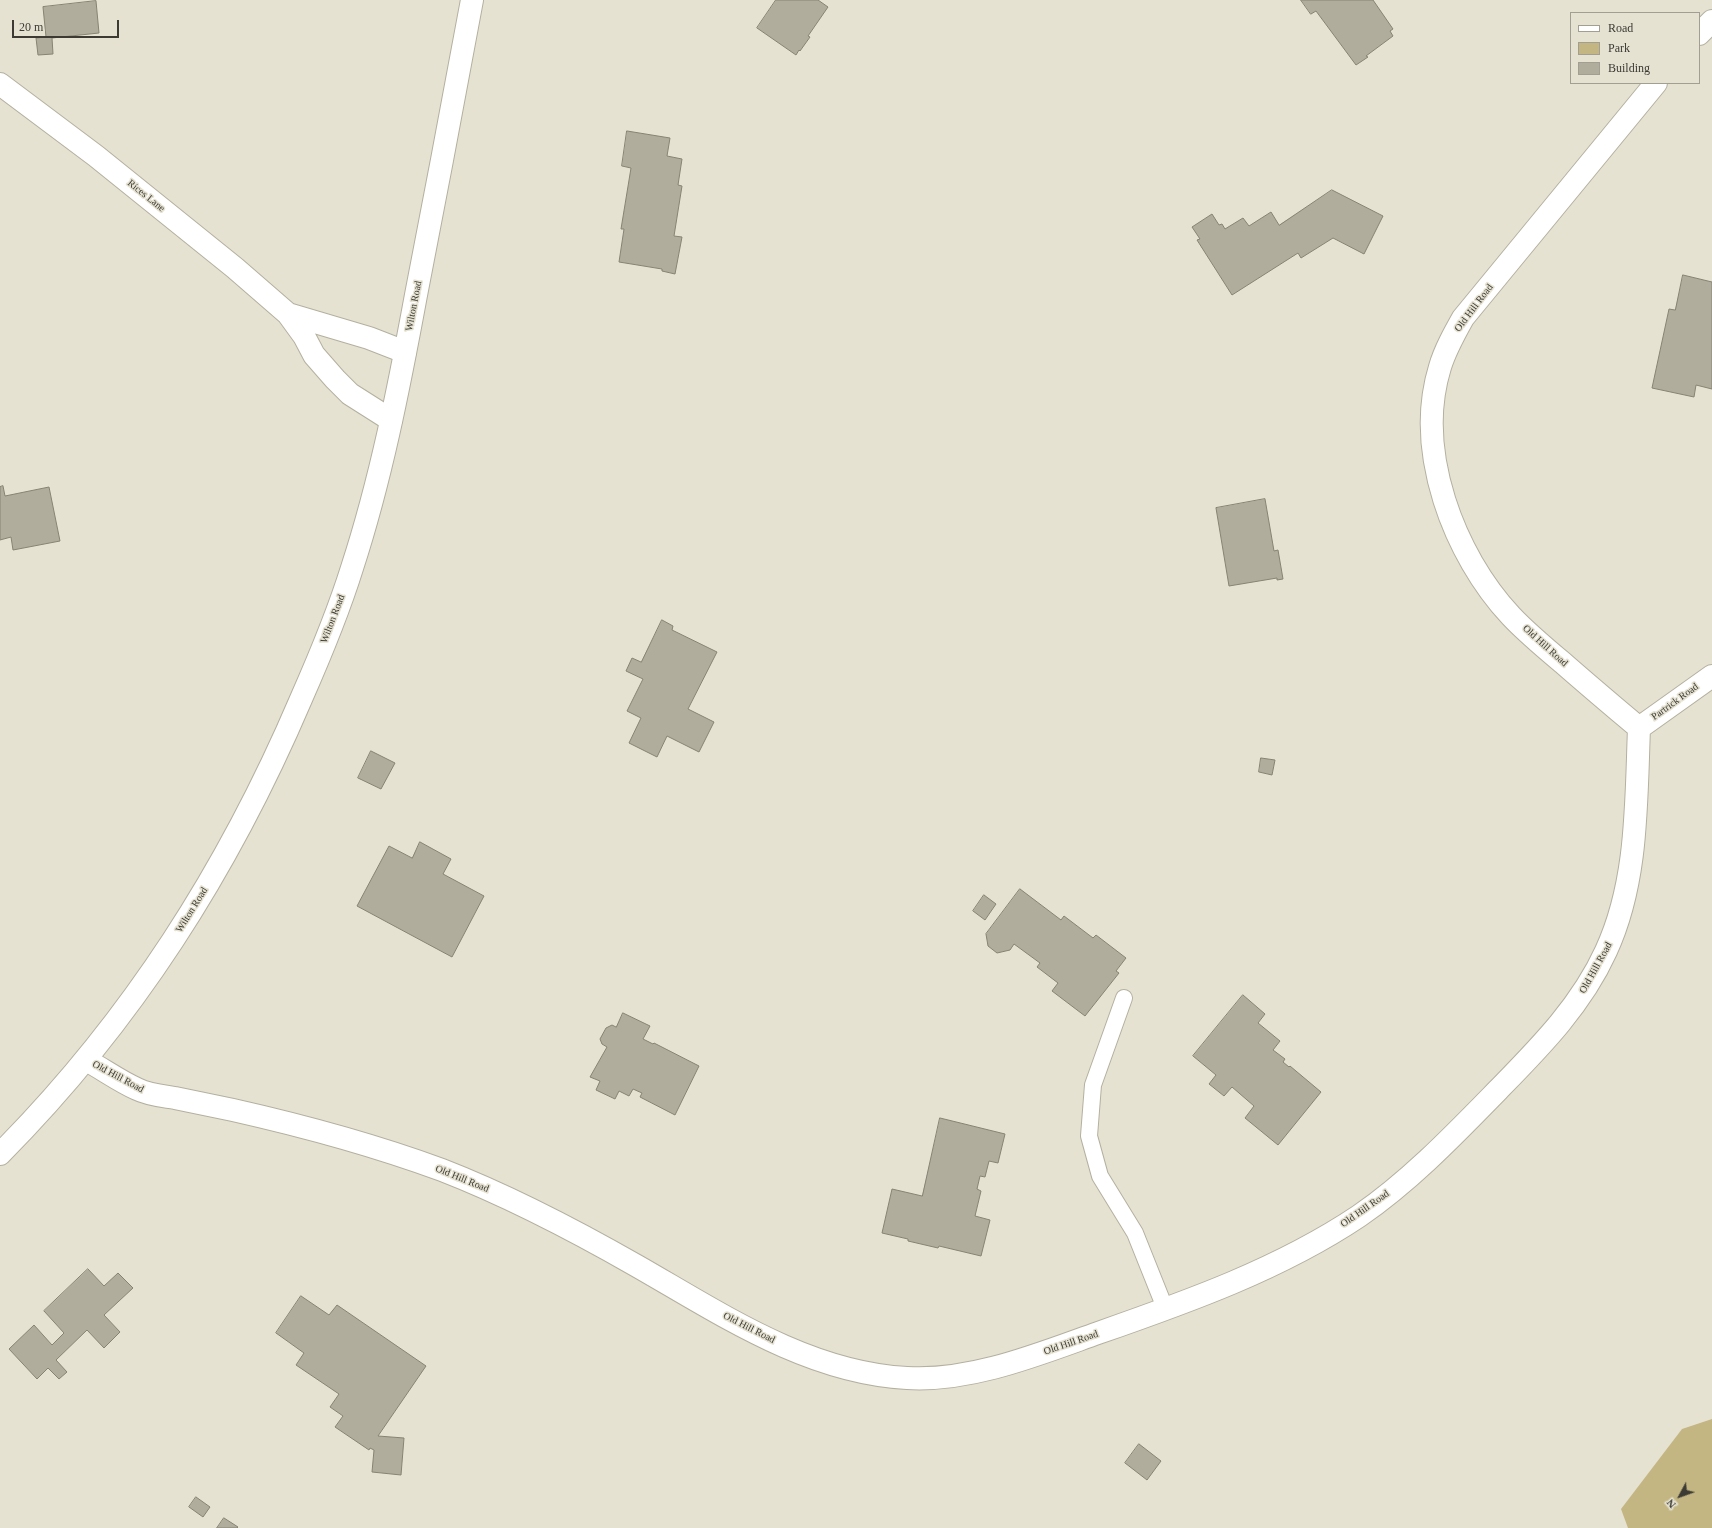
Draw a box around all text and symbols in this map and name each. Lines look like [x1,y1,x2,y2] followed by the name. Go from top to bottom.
[14,12,121,38] scale bar
[1570,12,1700,84] legend
[19,20,43,34] text: 20 m
[1608,21,1633,35] text: Road
[1608,41,1630,55] text: Park
[1608,61,1650,75] text: Building
[125,177,167,215] street label: Rices Lane
[403,280,425,332] street label: Wilton Road
[1452,282,1496,334] street label: Old Hill Road
[318,593,348,645] street label: Wilton Road
[1520,623,1570,669] street label: Old Hill Road
[1649,681,1701,723] street label: Partrick Road
[173,885,211,935] street label: Wilton Road
[1577,940,1615,996] street label: Old Hill Road
[90,1058,146,1096] street label: Old Hill Road
[433,1163,491,1195] street label: Old Hill Road
[1338,1188,1392,1230] street label: Old Hill Road
[721,1310,777,1346] street label: Old Hill Road
[1042,1328,1100,1358] street label: Old Hill Road
[1660,1476,1700,1516] north arrow
[1664,1497,1678,1511] text: N

